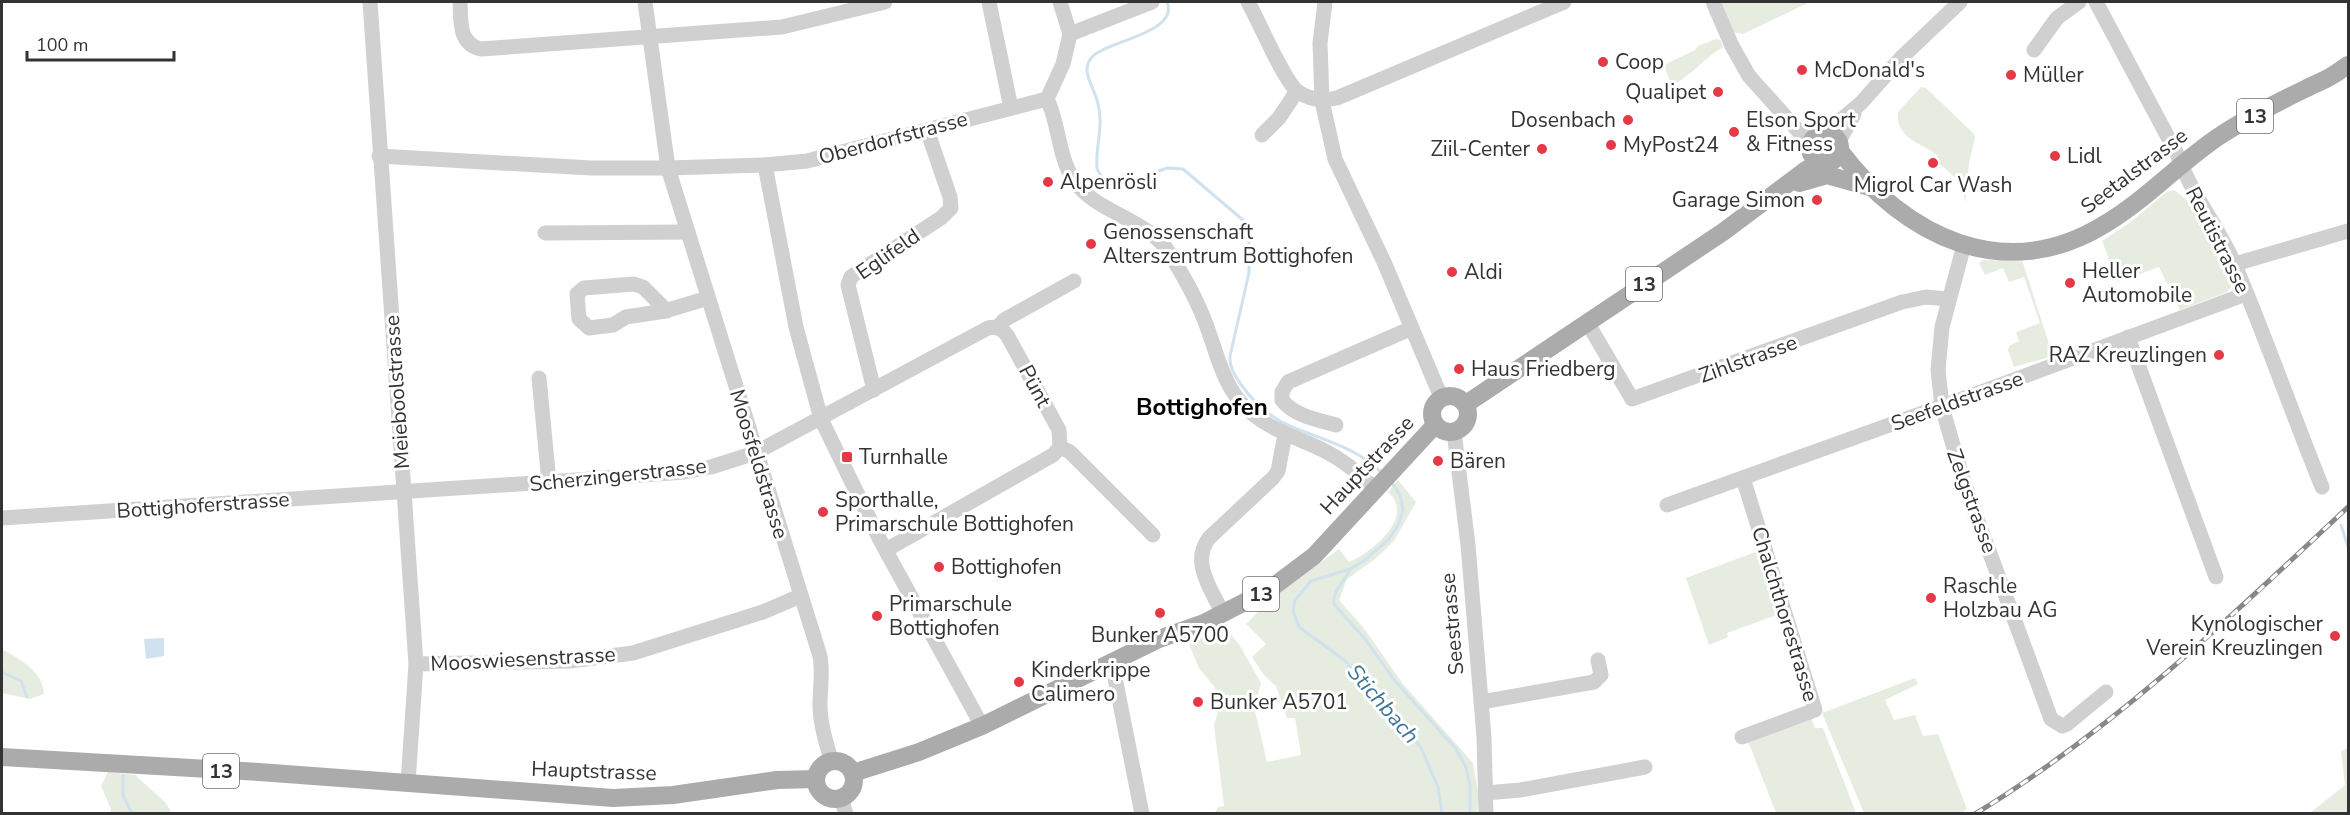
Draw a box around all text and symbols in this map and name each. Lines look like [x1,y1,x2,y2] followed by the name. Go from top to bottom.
[27,24,174,62] scale bar
[36,33,88,57] text: 100 m
[1615,48,1664,76] place label: Coop
[1596,55,1610,69] marker: Coop
[1814,56,1925,84] place label: McDonald's
[2023,61,2084,89] place label: Müller
[1795,63,1809,77] marker: McDonald's
[2004,68,2018,82] marker: Müller
[1625,78,1707,106] place label: Qualipet
[1711,85,1725,99] marker: Qualipet
[2237,99,2273,133] road number: 13
[815,105,971,171] street label: Oberdorfstrasse
[1511,106,1616,134] place label: Dosenbach
[1746,106,1856,158] place label: Elson Sport & Fitness
[1621,113,1635,127] marker: Dosenbach
[2075,122,2193,220] street label: Seetalstrasse
[1727,125,1741,139] marker: Elson Sport & Fitness
[1623,131,1719,159] place label: MyPost24
[1430,135,1530,163] place label: Ziil-Center
[1604,138,1618,152] marker: MyPost24
[1535,142,1549,156] marker: Ziil-Center
[2067,142,2103,170] place label: Lidl
[2048,149,2062,163] marker: Lidl
[1926,156,1940,170] marker: Migrol Car Wash
[1060,168,1157,196] place label: Alpenrösli
[1854,171,2012,199] place label: Migrol Car Wash
[1041,175,1055,189] marker: Alpenrösli
[2179,182,2257,298] street label: Reutistrasse
[1672,186,1805,214] place label: Garage Simon
[1810,193,1824,207] marker: Garage Simon
[1103,218,1353,270] place label: Genossenschaft Alterszentrum Bottighofen
[851,222,925,286] street label: Eglifeld
[1084,237,1098,251] marker: Genossenschaft Alterszentrum Bottighofen
[2082,257,2192,309] place label: Heller Automobile
[1464,258,1503,286] place label: Aldi
[1445,265,1459,279] marker: Aldi
[1626,267,1662,301] road number: 13
[2063,276,2077,290] marker: Heller Automobile
[378,314,416,470] street label: Meieboolstrasse
[1695,328,1801,390] street label: Zihlstrasse
[2049,341,2207,369] place label: RAZ Kreuzlingen
[2212,348,2226,362] marker: RAZ Kreuzlingen
[1471,355,1616,383] place label: Haus Friedberg
[1012,360,1058,413] street label: Pünt
[1452,362,1466,376] marker: Haus Friedberg
[1887,364,2027,438] street label: Seefeldstrasse
[723,386,795,542] street label: Moosfeldstrasse
[1136,391,1268,423] district label: Bottighofen
[1314,410,1420,520] street label: Hauptstrasse
[859,443,948,471] place label: Turnhalle
[1940,445,2004,557] street label: Zelgstrasse
[1450,447,1506,475] place label: Bären
[840,450,854,464] marker: Turnhalle
[528,452,708,498] street label: Scherzingerstrasse
[1431,454,1445,468] marker: Bären
[116,485,290,525] street label: Bottighoferstrasse
[835,486,1074,538] place label: Sporthalle, Primarschule Bottighofen
[816,505,830,519] marker: Sporthalle, Primarschule Bottighofen
[1745,523,1825,705] street label: Chalchthorestrasse
[951,553,1062,581] place label: Bottighofen
[932,560,946,574] marker: Bottighofen
[1434,572,1470,676] street label: Seestrasse
[1943,572,2057,624] place label: Raschle Holzbau AG
[1243,577,1279,611] road number: 13
[889,590,1012,642] place label: Primarschule Bottighofen
[1924,591,1938,605] marker: Raschle Holzbau AG
[1153,606,1167,620] marker: Bunker A5700
[870,609,884,623] marker: Primarschule Bottighofen
[2145,610,2323,662] place label: Kynologischer Verein Kreuzlingen
[1091,621,1229,649] place label: Bunker A5700
[2328,629,2342,643] marker: Kynologischer Verein Kreuzlingen
[430,640,616,678] street label: Mooswiesenstrasse
[1031,656,1150,708] place label: Kinderkrippe Calimero
[1340,658,1426,750] water label: Stichbach
[1012,675,1026,689] marker: Kinderkrippe Calimero
[1210,688,1348,716] place label: Bunker A5701
[1191,695,1205,709] marker: Bunker A5701
[203,754,239,788] road number: 13
[531,755,657,787] street label: Hauptstrasse

